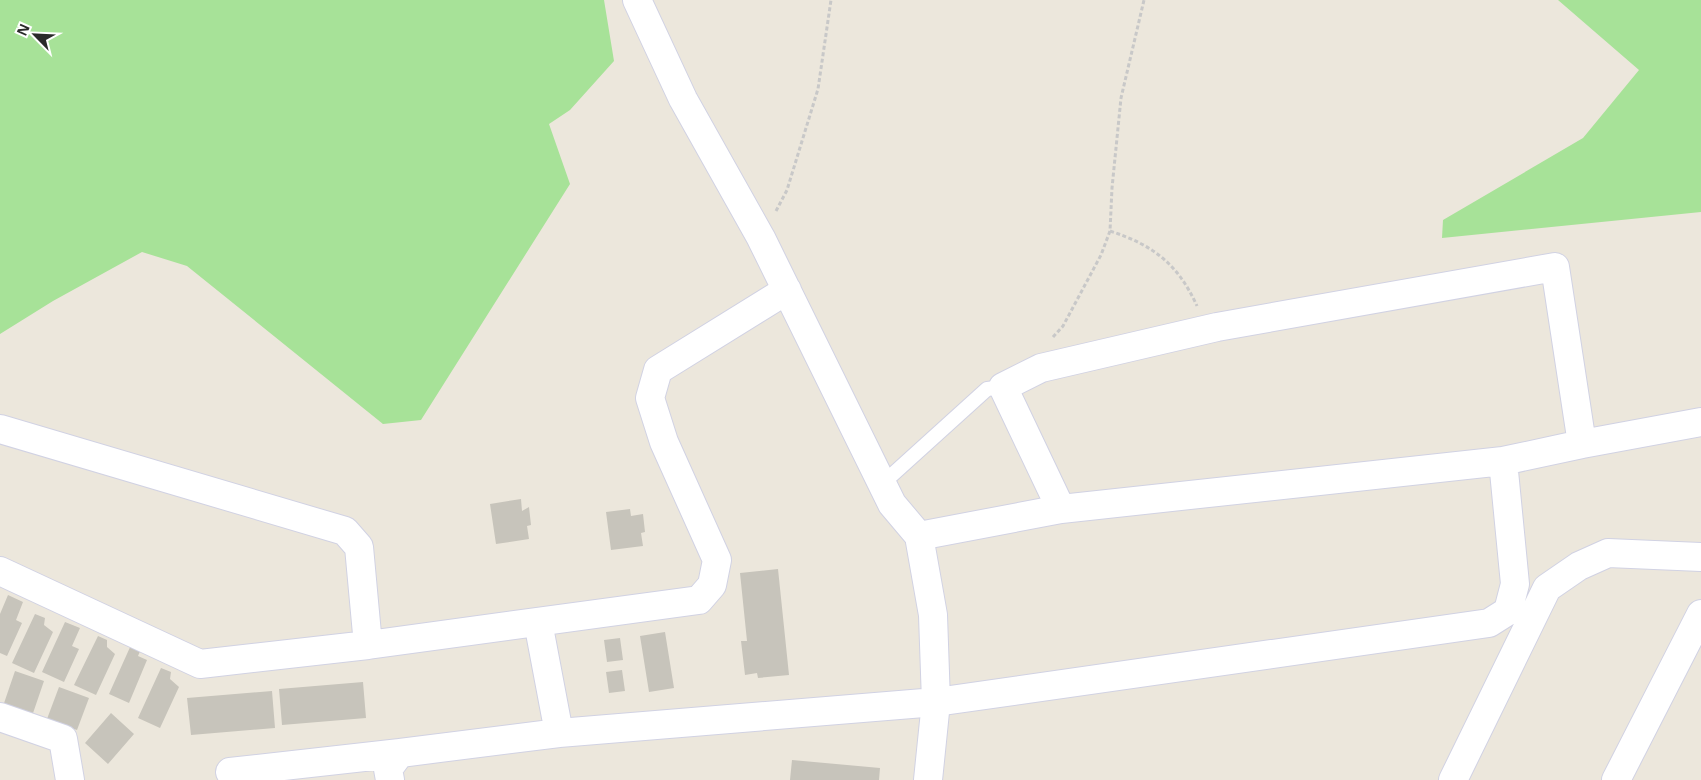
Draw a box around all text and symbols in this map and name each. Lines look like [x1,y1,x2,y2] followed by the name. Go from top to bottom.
[10,10,60,60] north arrow
[12,20,34,39] text: N

